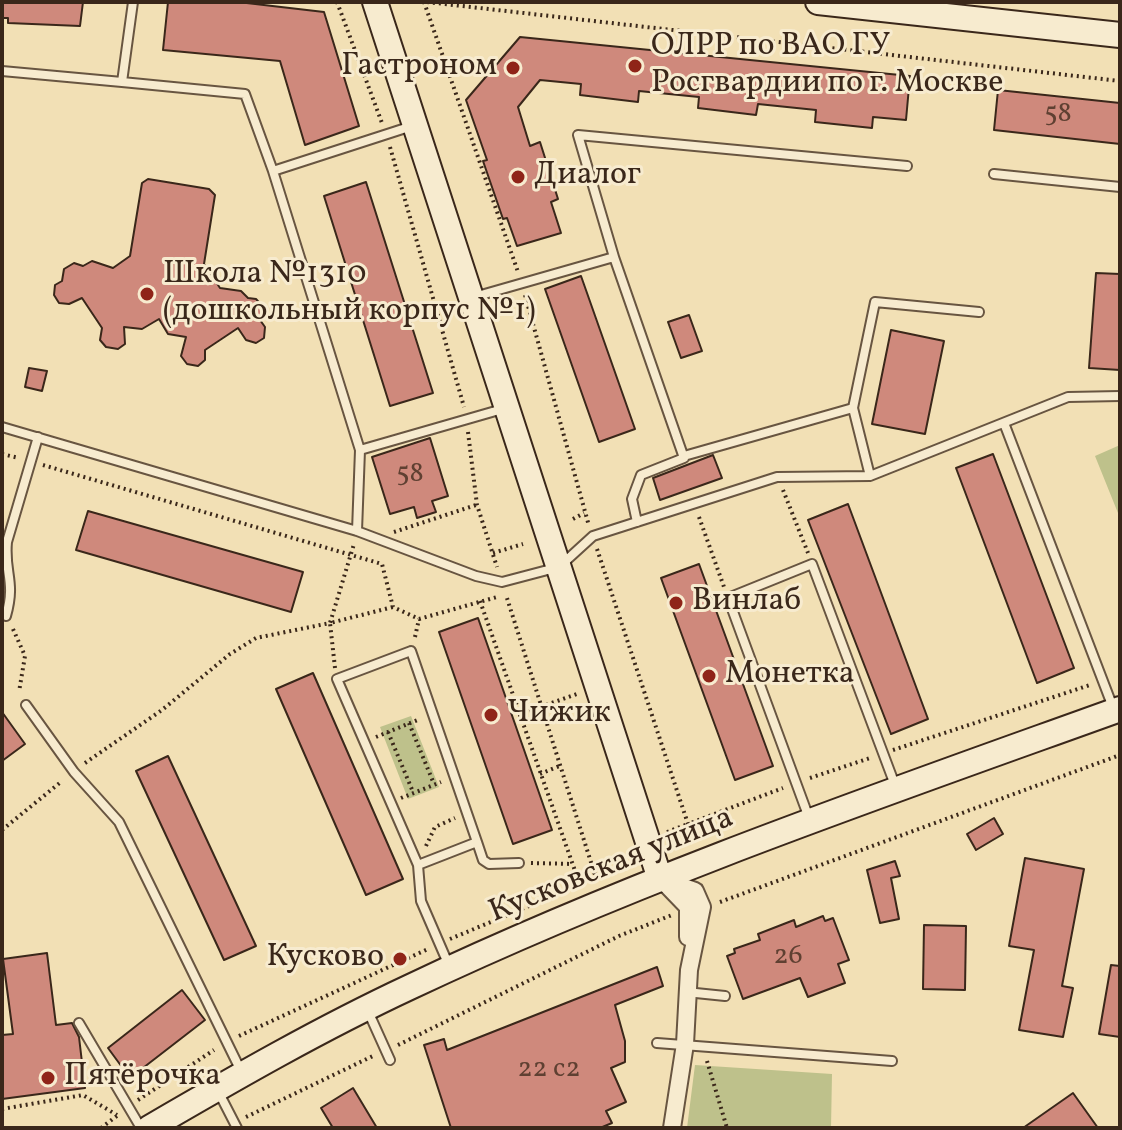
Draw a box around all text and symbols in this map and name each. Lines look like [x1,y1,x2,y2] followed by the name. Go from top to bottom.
[651,29,1003,104] place label: ОЛРР по ВАО ГУ Росгвардии по г. Москве
[341,49,497,87] place label: Гастроном
[626,57,644,75] marker: ОЛРР по ВАО ГУ Росгвардии по г. Москве
[504,59,522,77] marker: Гастроном
[1044,99,1072,133] house number: 58
[534,158,641,196] place label: Диалог
[509,168,527,186] marker: Диалог
[163,257,536,332] place label: Школа №1310 (дошкольный корпус №1)
[138,285,156,303] marker: Школа №1310 (дошкольный корпус №1)
[396,459,424,493] house number: 58
[692,584,801,622] place label: Винлаб
[667,594,685,612] marker: Винлаб
[725,657,855,695] place label: Монетка
[700,667,718,685] marker: Монетка
[507,696,611,734] place label: Чижик
[482,706,500,724] marker: Чижик
[484,800,740,934] street label: Кусковская улица
[266,940,384,978] place label: Кусково
[773,941,803,975] house number: 26
[391,950,409,968] marker: Кусково
[517,1054,581,1088] house number: 22 с2
[64,1059,221,1097] place label: Пятёрочка
[39,1069,57,1087] marker: Пятёрочка

